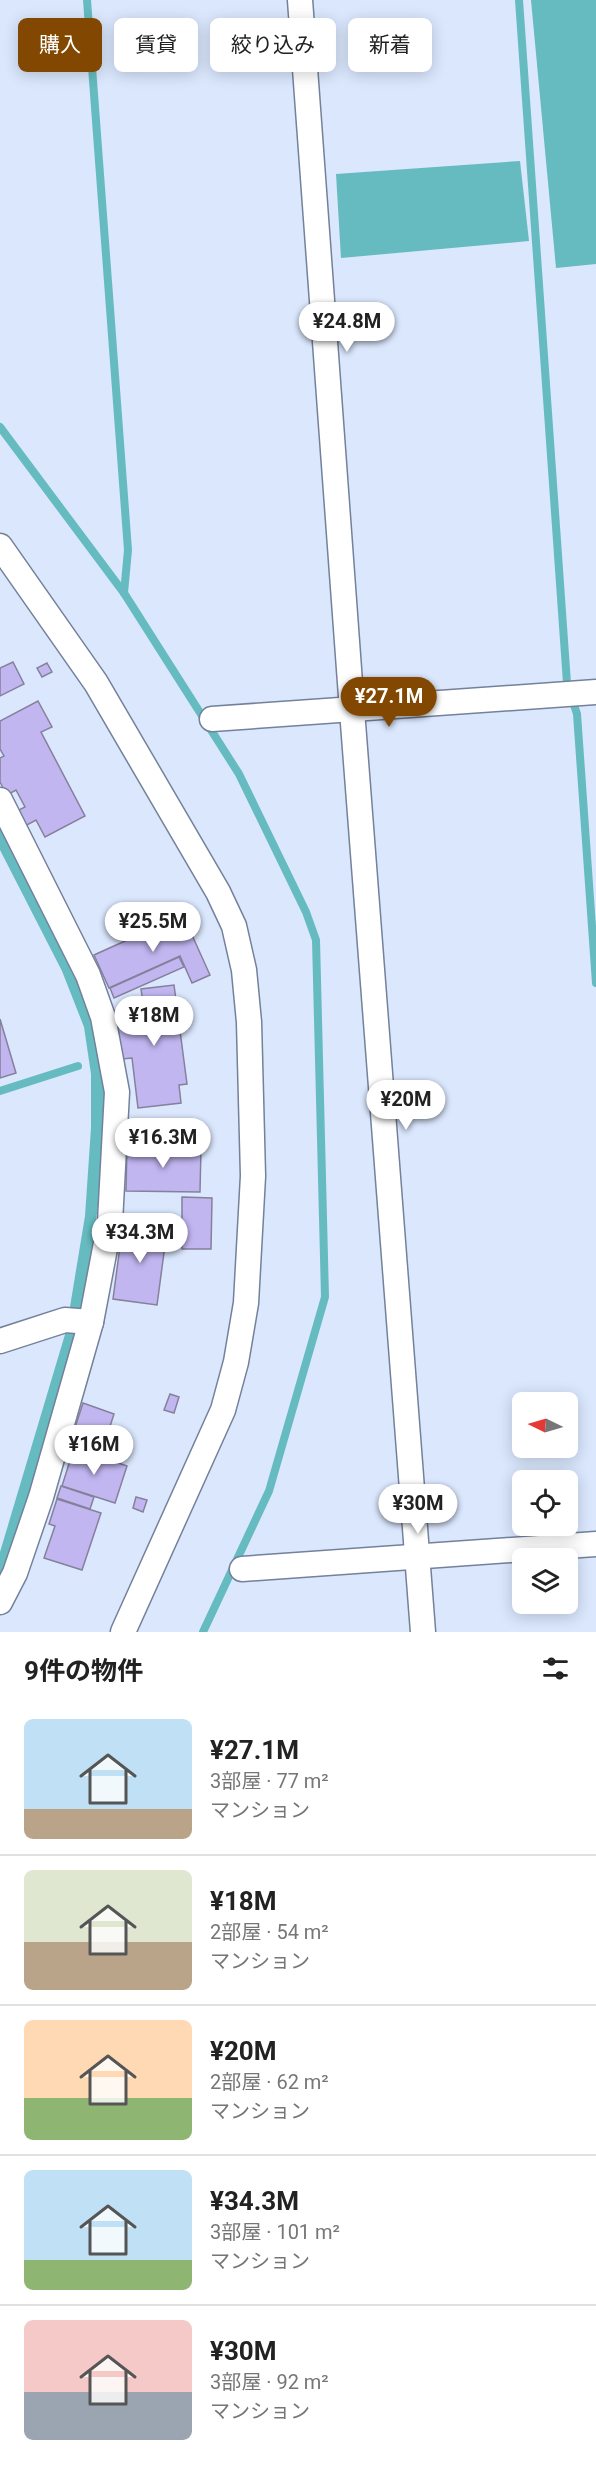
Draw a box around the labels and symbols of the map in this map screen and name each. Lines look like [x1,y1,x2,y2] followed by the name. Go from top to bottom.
[298,302,396,353] pin: ¥24.8M
[340,677,438,728] pin: ¥27.1M
[104,902,202,953] pin: ¥25.5M
[118,996,190,1047] pin: ¥18M
[370,1080,442,1131] pin: ¥20M
[114,1118,212,1169] pin: ¥16.3M
[91,1213,189,1264] pin: ¥34.3M
[512,1392,578,1458] north arrow
[58,1425,130,1476] pin: ¥16M
[382,1484,454,1535] pin: ¥30M

